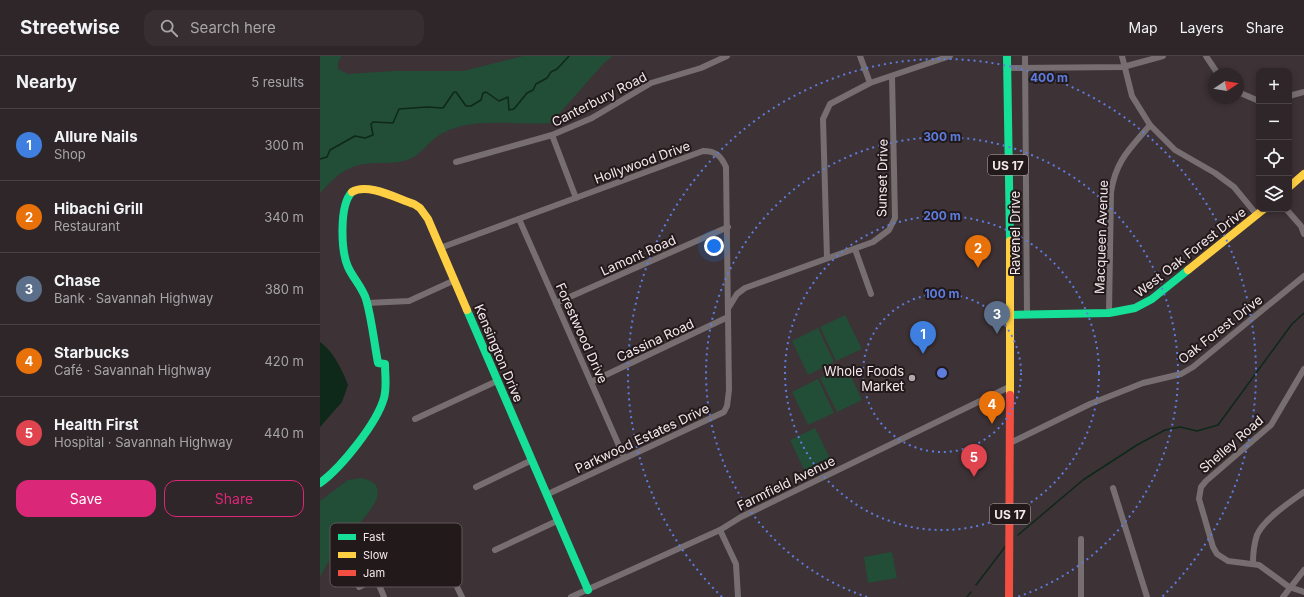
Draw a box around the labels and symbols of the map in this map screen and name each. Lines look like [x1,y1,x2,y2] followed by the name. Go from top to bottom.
[549,68,649,130] street label: Canterbury Road
[1208,68,1244,104] north arrow
[1030,70,1068,85] text: 400 m
[923,129,961,144] text: 300 m
[592,137,692,187] street label: Hollywood Drive
[873,139,891,217] street label: Sunset Drive
[988,155,1028,175] road number: US 17
[1091,180,1111,294] street label: Macqueen Avenue
[1007,191,1023,275] street label: Ravenel Drive
[1131,204,1249,300] street label: West Oak Forest Drive
[923,208,961,223] text: 200 m
[598,231,678,279] street label: Lamont Road
[965,235,991,268] pin: 2
[704,236,724,256] your location
[553,280,611,386] street label: Forestwood Drive
[924,286,960,301] text: 100 m
[1175,291,1265,367] street label: Oak Forest Drive
[984,301,1010,334] pin: 3
[471,302,527,404] street label: Kensington Drive
[614,315,696,365] street label: Cassina Road
[910,321,936,354] pin: 1
[824,363,904,394] place label: Whole Foods Market
[935,366,949,380] centre of rings
[907,373,917,383] marker: Whole Foods Market
[979,391,1005,424] pin: 4
[572,400,712,476] street label: Parkwood Estates Drive
[1196,412,1266,476] street label: Shelley Road
[961,444,987,477] pin: 5
[734,452,838,514] street label: Farmfield Avenue
[990,504,1030,524] road number: US 17
[330,523,462,587] legend
[363,530,385,544] text: Fast
[363,548,388,562] text: Slow
[363,566,385,580] text: Jam

